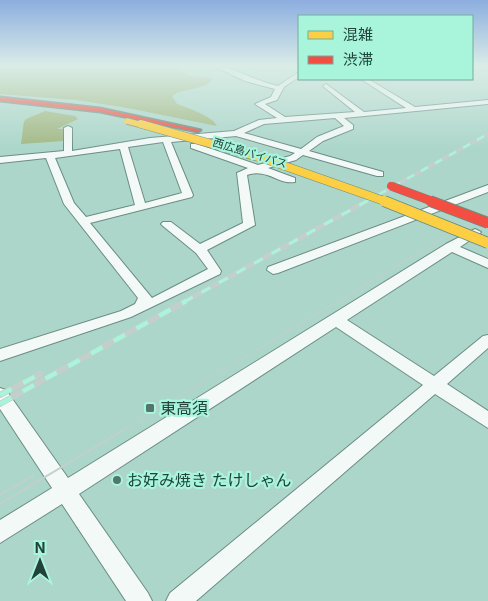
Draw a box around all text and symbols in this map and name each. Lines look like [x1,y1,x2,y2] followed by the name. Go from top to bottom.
[298,15,473,80] legend
[343,25,373,44] text: 混雑
[343,50,373,69] text: 渋滞
[211,135,289,171] street label: 西広島バイパス
[160,398,208,418] place label: 東高須
[144,402,156,414] marker: 東高須
[127,470,292,490] place label: お好み焼き たけしゃん
[111,474,123,486] marker: お好み焼き たけしゃん
[15,536,65,586] north arrow
[35,539,45,556] text: N

